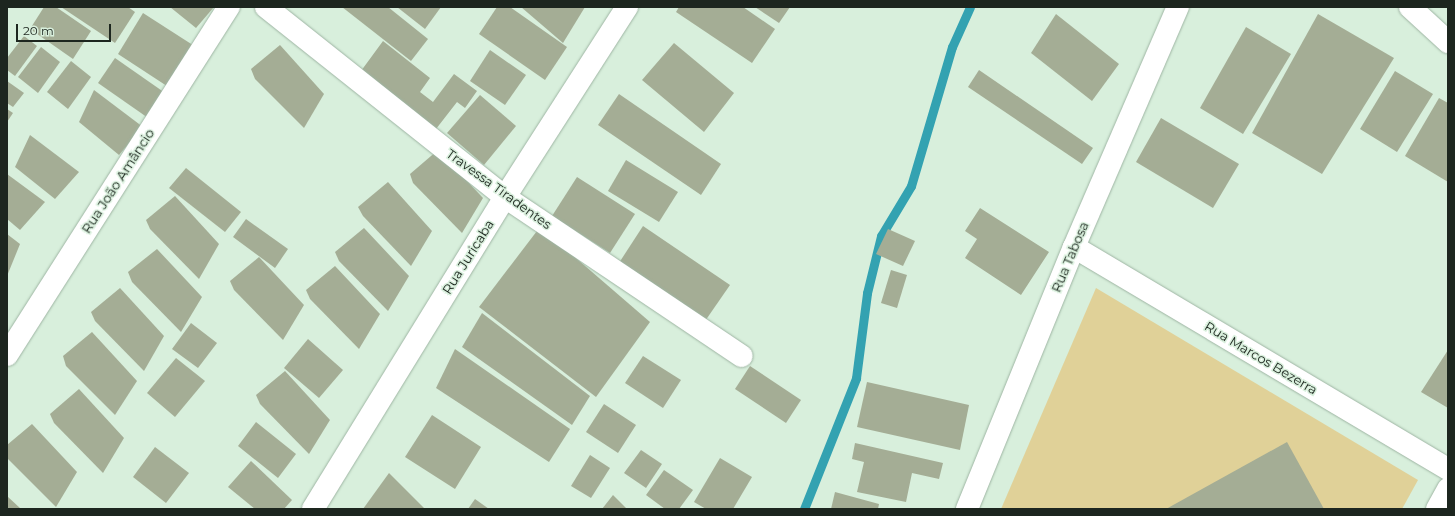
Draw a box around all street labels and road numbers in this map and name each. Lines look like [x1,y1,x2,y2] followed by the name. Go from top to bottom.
[78,126,158,236] street label: Rua João Amâncio
[443,146,555,232] street label: Travessa Tiradentes
[439,217,497,297] street label: Rua Juricaba
[1048,219,1092,295] street label: Rua Tabosa
[1202,318,1320,398] street label: Rua Marcos Bezerra

